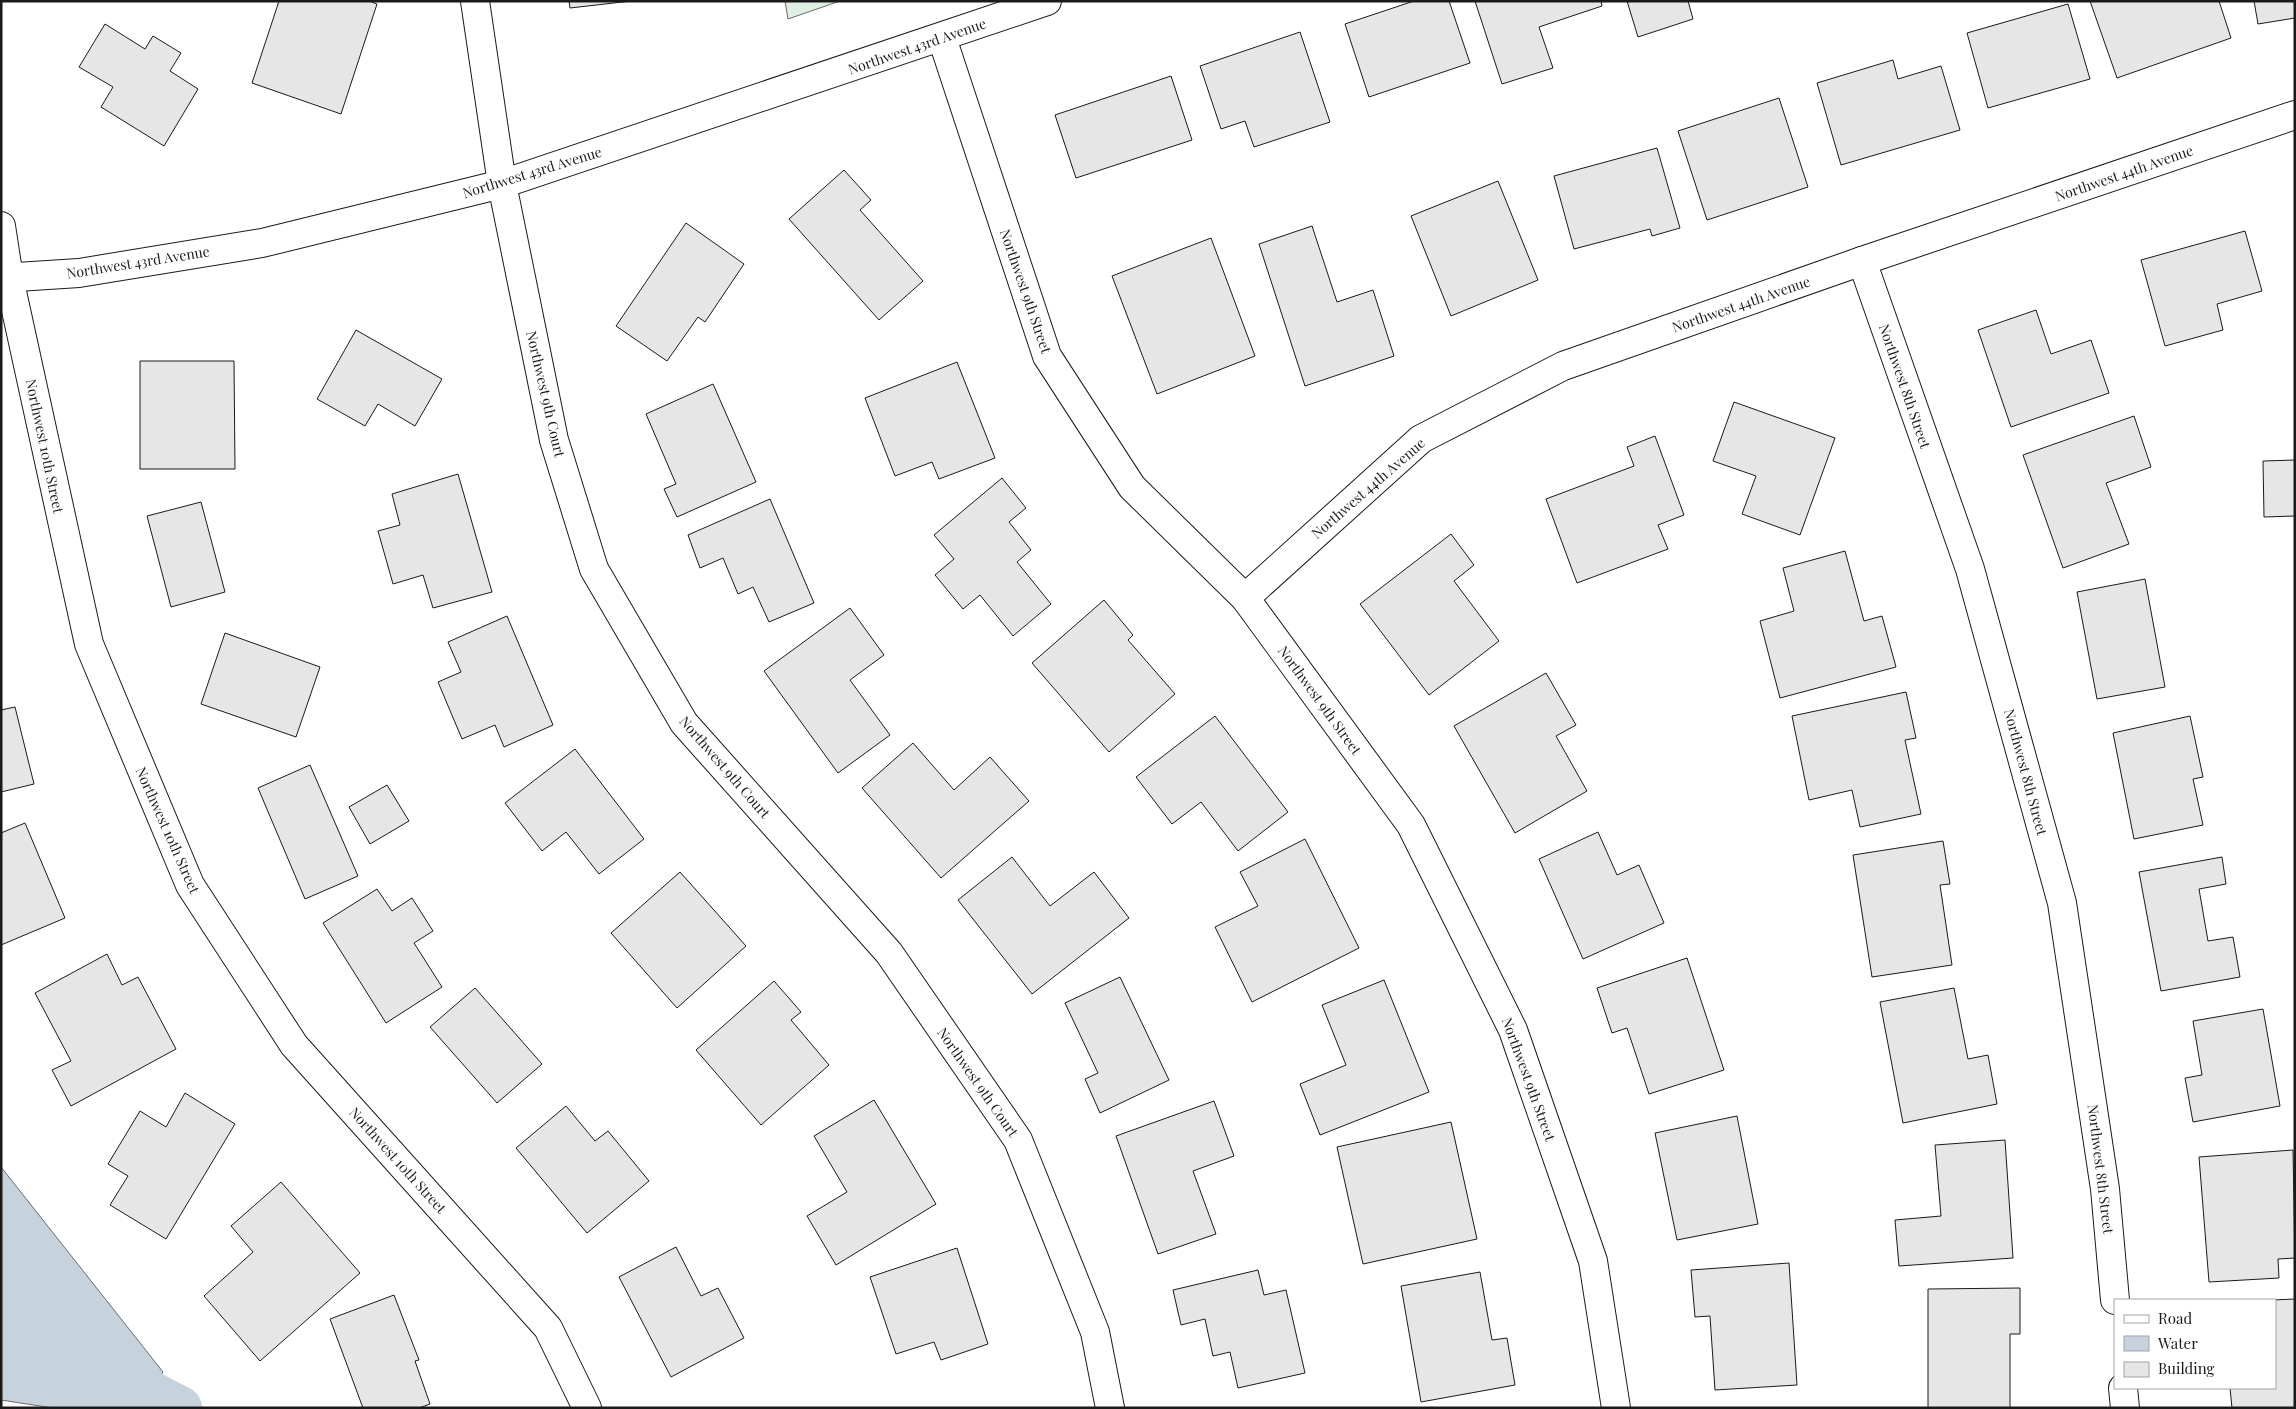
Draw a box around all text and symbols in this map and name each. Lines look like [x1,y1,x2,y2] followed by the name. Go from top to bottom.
[845,13,989,79] street label: Northwest 43rd Avenue
[2052,140,2196,206] street label: Northwest 44th Avenue
[460,142,604,202] street label: Northwest 43rd Avenue
[996,226,1057,357] street label: Northwest 9th Street
[65,241,211,283] street label: Northwest 43rd Avenue
[1669,271,1813,337] street label: Northwest 44th Avenue
[1875,321,1936,452] street label: Northwest 8th Street
[522,329,570,460] street label: Northwest 9th Court
[22,377,69,516] street label: Northwest 10th Street
[1307,433,1429,543] street label: Northwest 44th Avenue
[1274,642,1367,759] street label: Northwest 9th Street
[2000,707,2052,838] street label: Northwest 8th Street
[675,712,775,823] street label: Northwest 9th Court
[132,764,205,897] street label: Northwest 10th Street
[1498,1015,1561,1144] street label: Northwest 9th Street
[933,1024,1023,1141] street label: Northwest 9th Court
[345,1103,451,1218] street label: Northwest 10th Street
[2084,1103,2118,1236] street label: Northwest 8th Street
[2114,1299,2276,1389] legend
[2158,1308,2192,1328] text: Road
[2157,1333,2198,1353] text: Water
[2158,1358,2215,1378] text: Building

